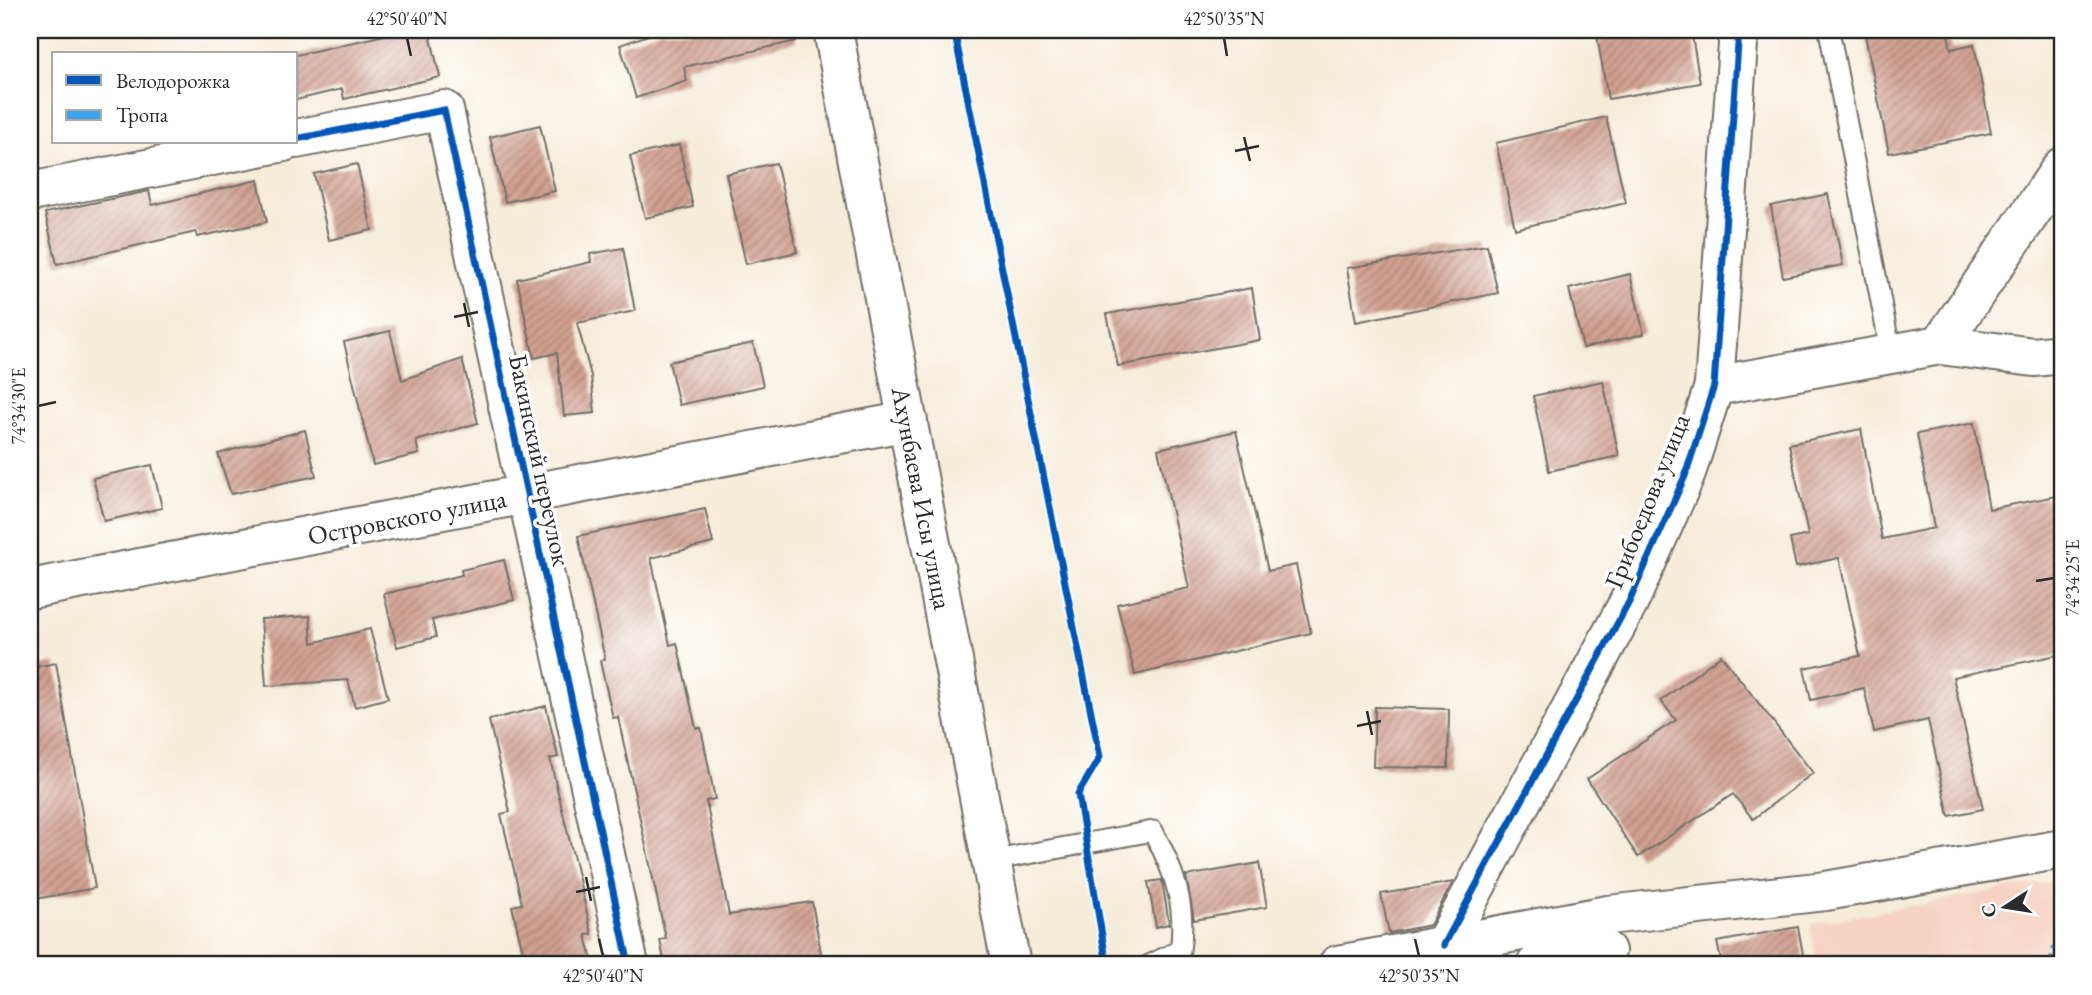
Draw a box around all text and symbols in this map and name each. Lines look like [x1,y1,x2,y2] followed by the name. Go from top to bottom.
[367,7,448,30] text: 42°50'40"N
[1184,7,1265,30] text: 42°50'35"N
[52,52,298,144] legend
[116,67,231,94] text: Велодорожка
[116,101,169,128] text: Тропа
[501,351,579,570] street label: Бакинский переулок
[7,368,30,444] text: 74°34'30"E
[884,383,960,613] street label: Ахунбаева Исы улица
[1597,408,1698,593] street label: Грибоедова улица
[305,481,510,553] street label: Островского улица
[2061,540,2084,616] text: 74°34'25"E
[1969,872,2039,942] north arrow
[1975,901,2002,920] text: С
[563,964,644,987] text: 42°50'40"N
[1379,964,1460,987] text: 42°50'35"N

